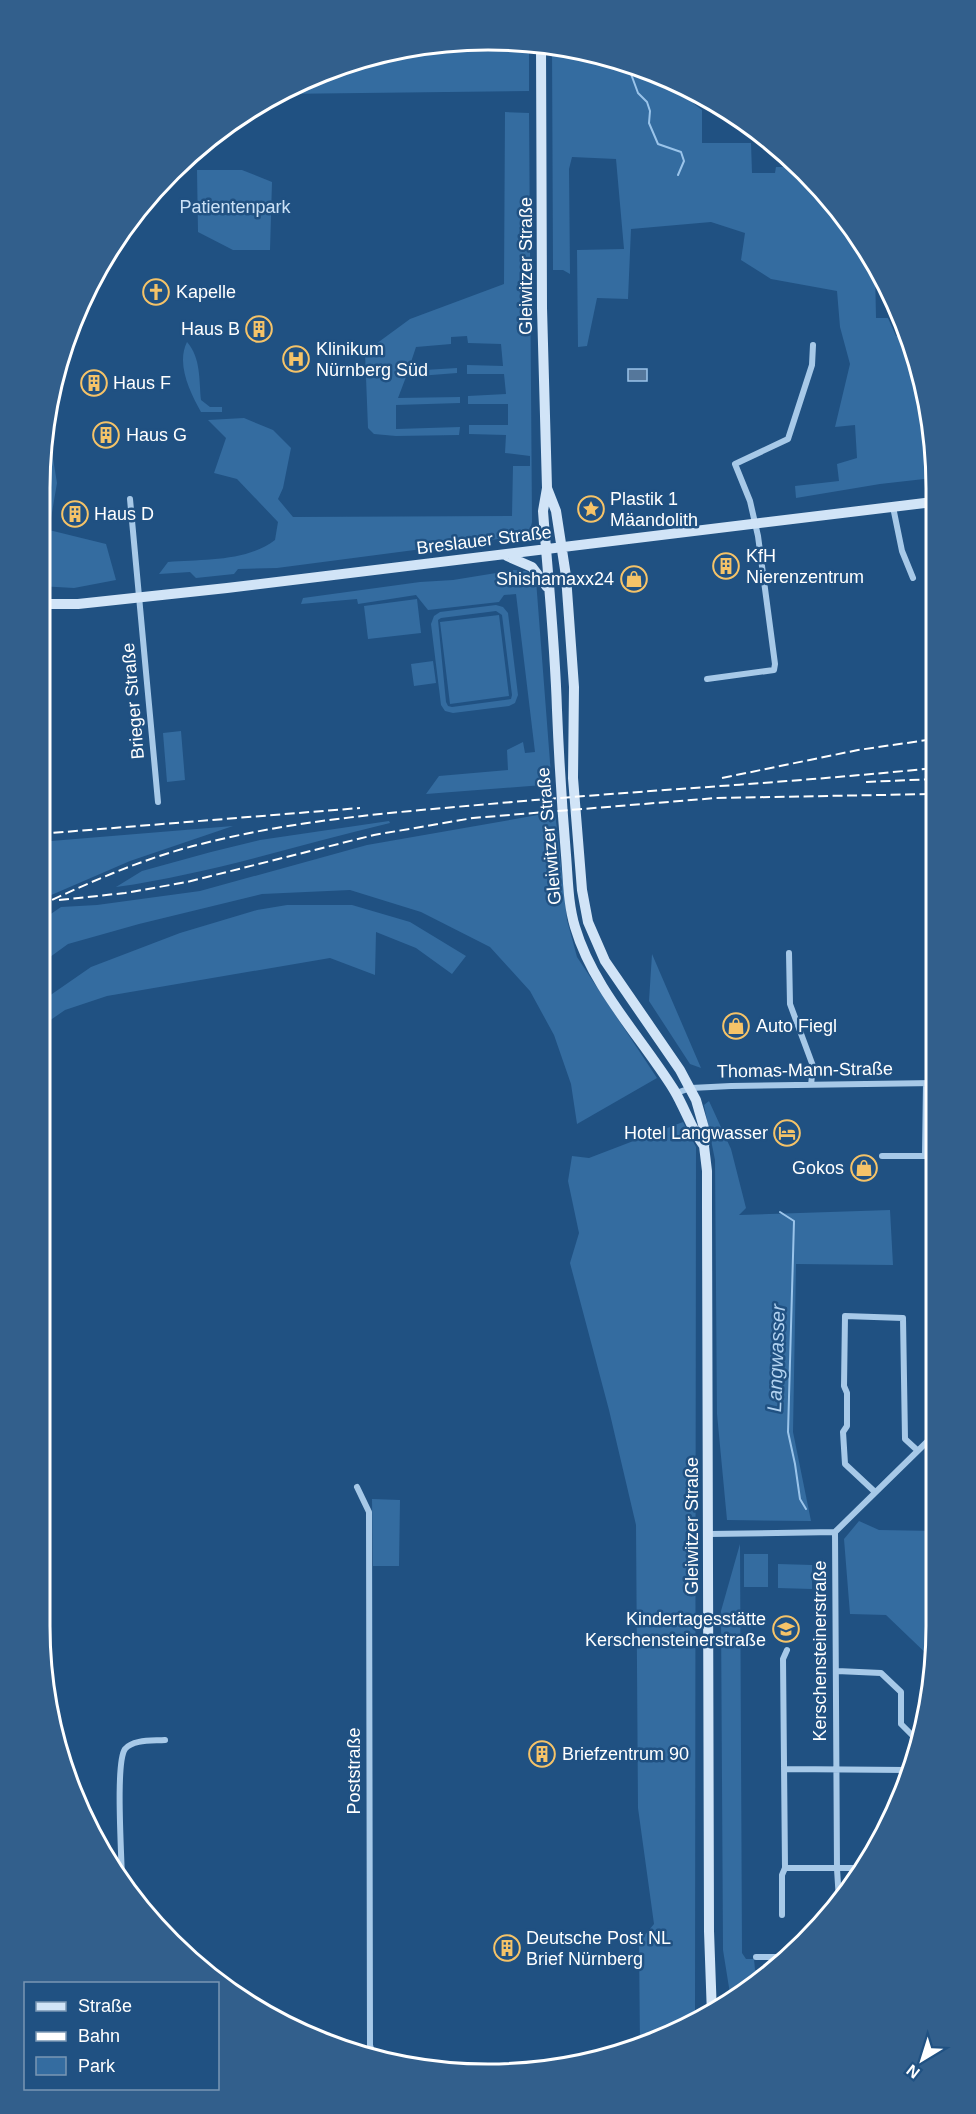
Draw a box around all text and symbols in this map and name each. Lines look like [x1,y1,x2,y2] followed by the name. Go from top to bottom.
[179,197,292,217] park label: Patientenpark
[516,197,536,335] street label: Gleiwitzer Straße
[141,277,171,307] church icon: Kapelle
[176,282,236,302] place label: Kapelle
[244,314,274,344] building icon: Haus B
[181,319,240,339] place label: Haus B
[316,339,428,380] place label: Klinikum Nürnberg Süd
[281,344,311,374] hospital icon: Klinikum Nürnberg Süd
[79,368,109,398] building icon: Haus F
[113,373,171,393] place label: Haus F
[91,420,121,450] building icon: Haus G
[126,425,187,445] place label: Haus G
[610,489,698,530] place label: Plastik 1 Mäandolith
[576,494,606,524] place icon: Plastik 1 Mäandolith
[60,499,90,529] building icon: Haus D
[94,504,154,524] place label: Haus D
[415,522,553,558] street label: Breslauer Straße
[746,546,864,587] place label: KfH Nierenzentrum
[711,551,741,581] building icon: KfH Nierenzentrum
[619,564,649,594] shop icon: Shishamaxx24
[496,569,614,589] place label: Shishamaxx24
[118,642,148,760] street label: Brieger Straße
[533,766,565,906] street label: Gleiwitzer Straße
[721,1011,751,1041] shop icon: Auto Fiegl
[756,1016,837,1036] place label: Auto Fiegl
[717,1058,893,1082] street label: Thomas-Mann-Straße
[772,1118,802,1148] hotel icon: Hotel Langwasser
[624,1123,768,1143] place label: Hotel Langwasser
[849,1153,879,1183] shop icon: Gokos
[792,1158,844,1178] place label: Gokos
[763,1302,789,1412] water label: Langwasser
[682,1457,702,1595] street label: Gleiwitzer Straße
[810,1560,830,1742] street label: Kerschensteinerstraße
[585,1609,766,1650] place label: Kindertagesstätte Kerschensteinerstraße
[771,1614,801,1644] school or university icon: Kindertagesstätte Kerschensteinerstraße
[344,1727,364,1815] street label: Poststraße
[527,1739,557,1769] building icon: Briefzentrum 90
[562,1744,689,1764] place label: Briefzentrum 90
[526,1928,671,1969] place label: Deutsche Post NL Brief Nürnberg
[492,1933,522,1963] building icon: Deutsche Post NL Brief Nürnberg
[24,1982,219,2090] legend
[78,1996,132,2016] text: Straße
[78,2026,120,2046] text: Bahn
[892,2030,952,2090] north arrow
[78,2056,116,2076] text: Park
[903,2061,923,2082] text: N

